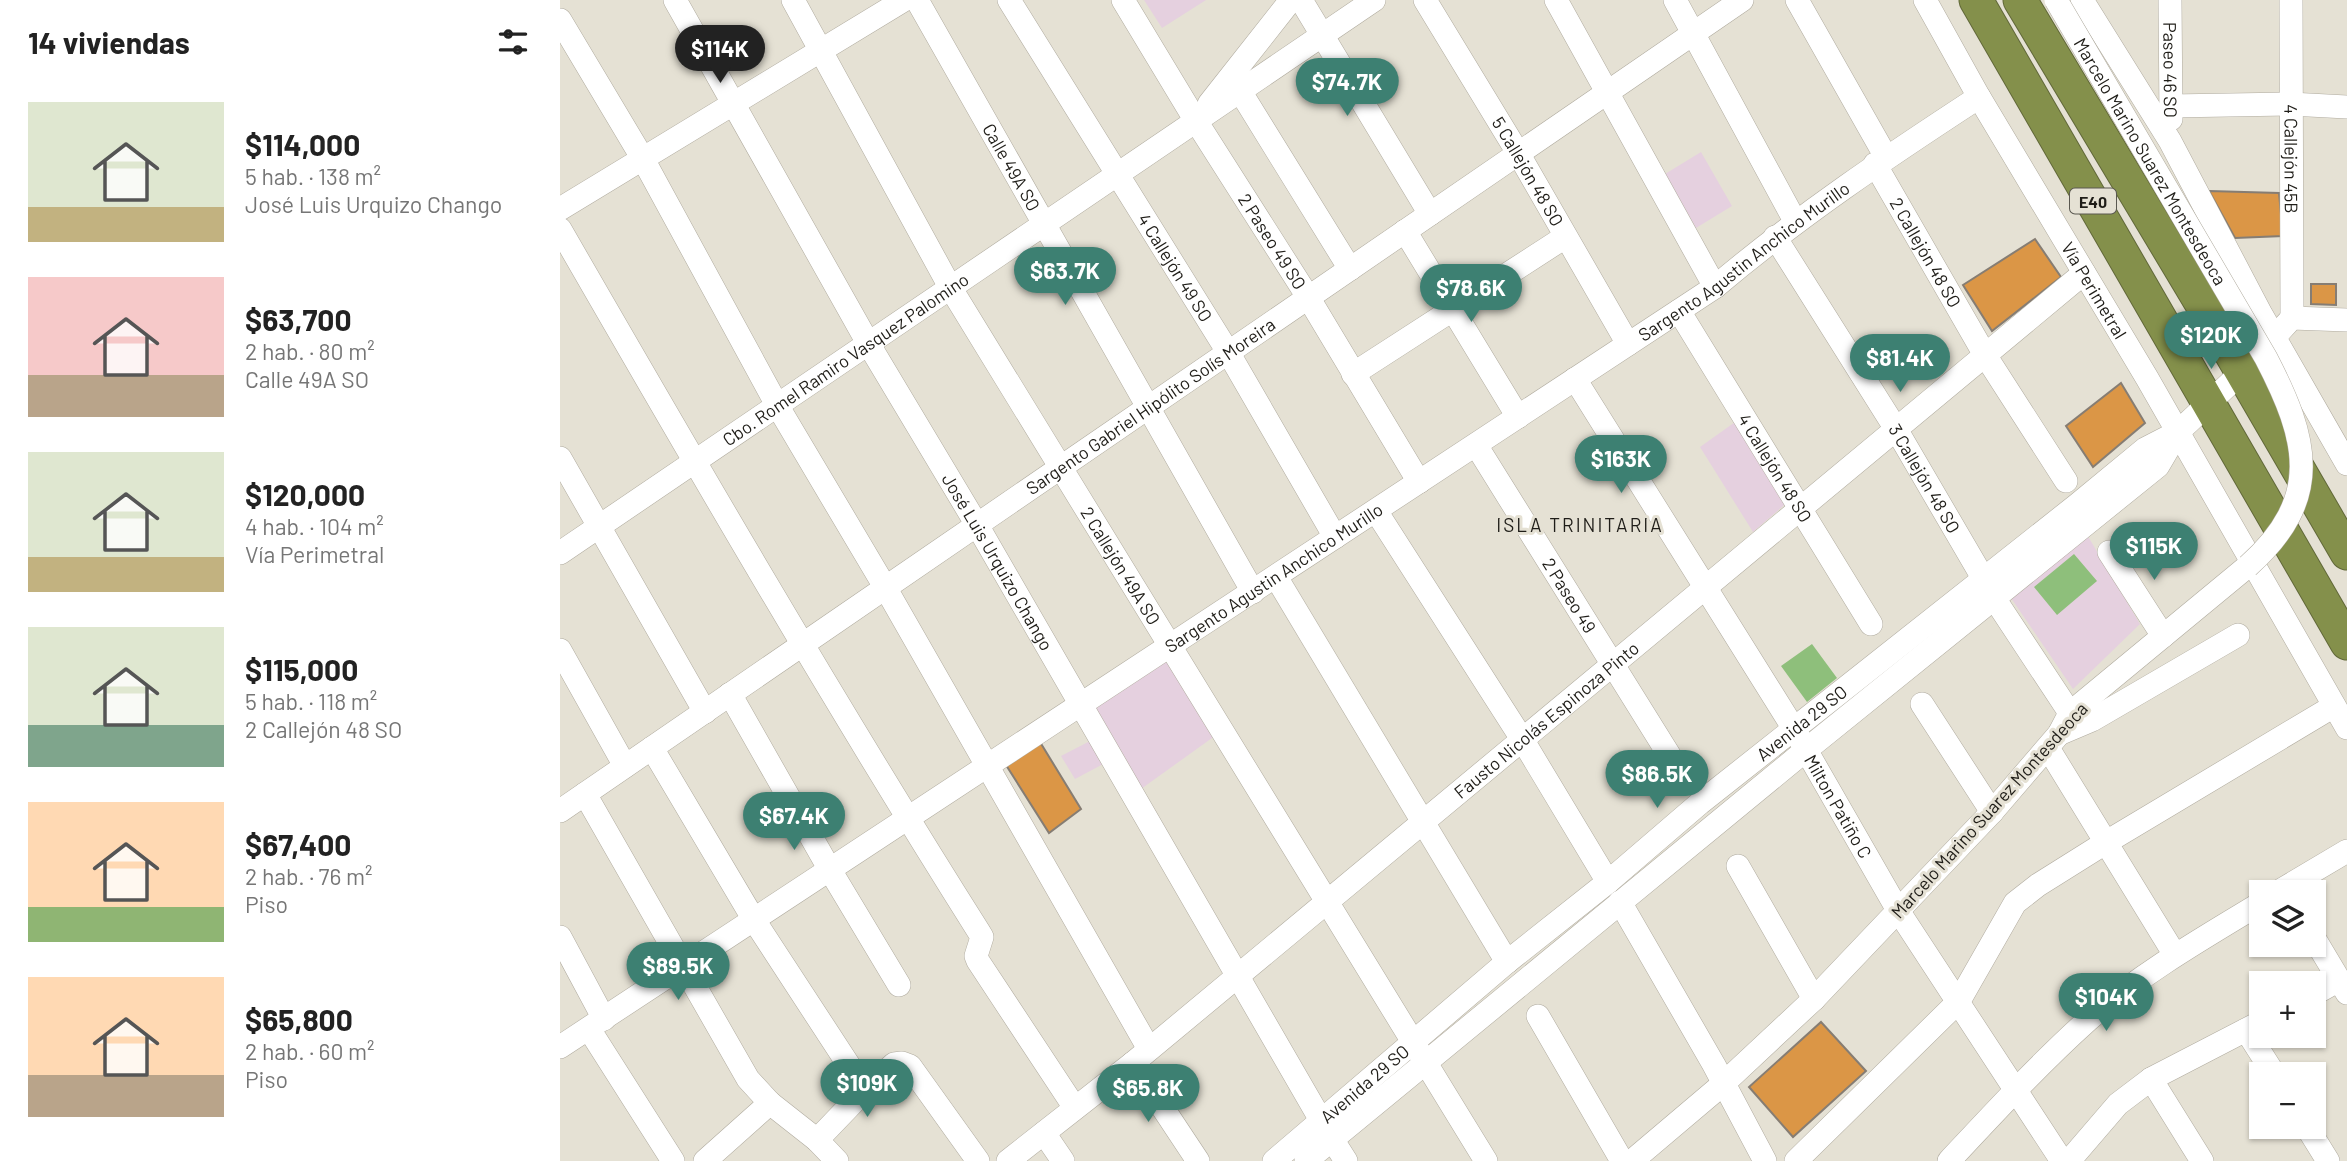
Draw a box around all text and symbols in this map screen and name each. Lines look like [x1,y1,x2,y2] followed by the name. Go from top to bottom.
[2159,22,2182,118] street label: Paseo 46 SO
[494,23,532,61] icon: filters
[28,24,190,60] text: 14 viviendas
[671,25,769,85] pin: $114K
[691,34,749,62] text: $114K
[2070,34,2232,289] street label: Marcelo Marino Suarez Montesdeoca
[1290,58,1404,118] pin: $74.7K
[1312,67,1382,95] text: $74.7K
[2280,104,2303,214] street label: 4 Callejón 45B
[1488,113,1569,230] street label: 5 Callejón 48 SO
[978,119,1045,215] street label: Calle 49A SO
[245,126,360,162] text: $114,000
[84,130,168,214] icon: home
[245,162,381,190] text: 5 hab. · 138 m²
[1634,177,1853,346] street label: Sargento Agustin Anchico Murillo
[2070,188,2116,214] road number: E40
[1234,189,1311,293] street label: 2 Paseo 49 SO
[245,190,502,218] text: José Luis Urquizo Chango
[1886,194,1966,311] street label: 2 Callejón 48 SO
[1133,209,1217,326] street label: 4 Callejón 49 SO
[2057,238,2132,343] street label: Vía Perimetral
[1008,247,1122,307] pin: $63.7K
[1030,256,1100,284] text: $63.7K
[1414,264,1528,324] pin: $78.6K
[718,268,973,450] street label: Cbo. Romel Ramiro Vasquez Palomino
[1436,273,1506,301] text: $78.6K
[245,301,352,337] text: $63,700
[84,305,168,389] icon: home
[2162,312,2260,371] pin: $120K
[1022,313,1279,499] street label: Sargento Gabriel Hipólito Solís Moreira
[2180,320,2242,348] text: $120K
[1843,334,1957,394] pin: $81.4K
[245,337,375,365] text: 2 hab. · 80 m²
[1866,343,1934,371] text: $81.4K
[245,365,369,393] text: Calle 49A SO
[1734,409,1817,526] street label: 4 Callejón 48 SO
[1884,420,1965,537] street label: 3 Callejón 48 SO
[1572,435,1670,495] pin: $163K
[1591,444,1651,472] text: $163K
[938,469,1058,654] street label: José Luis Urquizo Chango
[245,476,365,512] text: $120,000
[84,480,168,564] icon: home
[1160,498,1387,657] street label: Sargento Agustin Anchico Murillo
[1076,503,1165,629] street label: 2 Callejón 49A SO
[245,512,384,540] text: 4 hab. · 104 m²
[1496,513,1664,536] district label: ISLA TRINITARIA
[2105,522,2203,582] pin: $115K
[2126,531,2182,559] text: $115K
[245,540,384,568] text: Vía Perimetral
[1538,554,1601,637] street label: 2 Paseo 49
[1449,637,1643,803] street label: Fausto Nicolás Espinoza Pinto
[245,651,358,687] text: $115,000
[84,655,168,739] icon: home
[1752,680,1851,765] street label: Avenida 29 SO
[245,687,377,715] text: 5 hab. · 118 m²
[1886,698,2092,922] street label: Marcelo Marino Suarez Montesdeoca
[245,715,402,743] text: 2 Callejón 48 SO
[1600,750,1714,810] pin: $86.5K
[1800,751,1877,862] street label: Milton Patiño C
[1622,759,1692,787] text: $86.5K
[737,792,851,852] pin: $67.4K
[759,801,829,829] text: $67.4K
[245,826,351,862] text: $67,400
[84,830,168,914] icon: home
[245,862,372,890] text: 2 hab. · 76 m²
[2249,880,2326,1139] map controls
[2249,880,2326,957] button: layers
[245,890,288,918] text: Piso
[621,942,735,1002] pin: $89.5K
[643,951,713,979] text: $89.5K
[2249,971,2326,1048] button: +
[2057,974,2155,1033] pin: $104K
[2075,982,2137,1010] text: $104K
[245,1001,353,1037] text: $65,800
[84,1005,168,1089] icon: home
[245,1037,375,1065] text: 2 hab. · 60 m²
[1316,1040,1413,1128] street label: Avenida 29 SO
[818,1060,916,1119] pin: $109K
[2249,1062,2326,1139] button: −
[1091,1064,1205,1124] pin: $65.8K
[245,1065,288,1093] text: Piso
[836,1068,898,1096] text: $109K
[1113,1073,1183,1101] text: $65.8K

